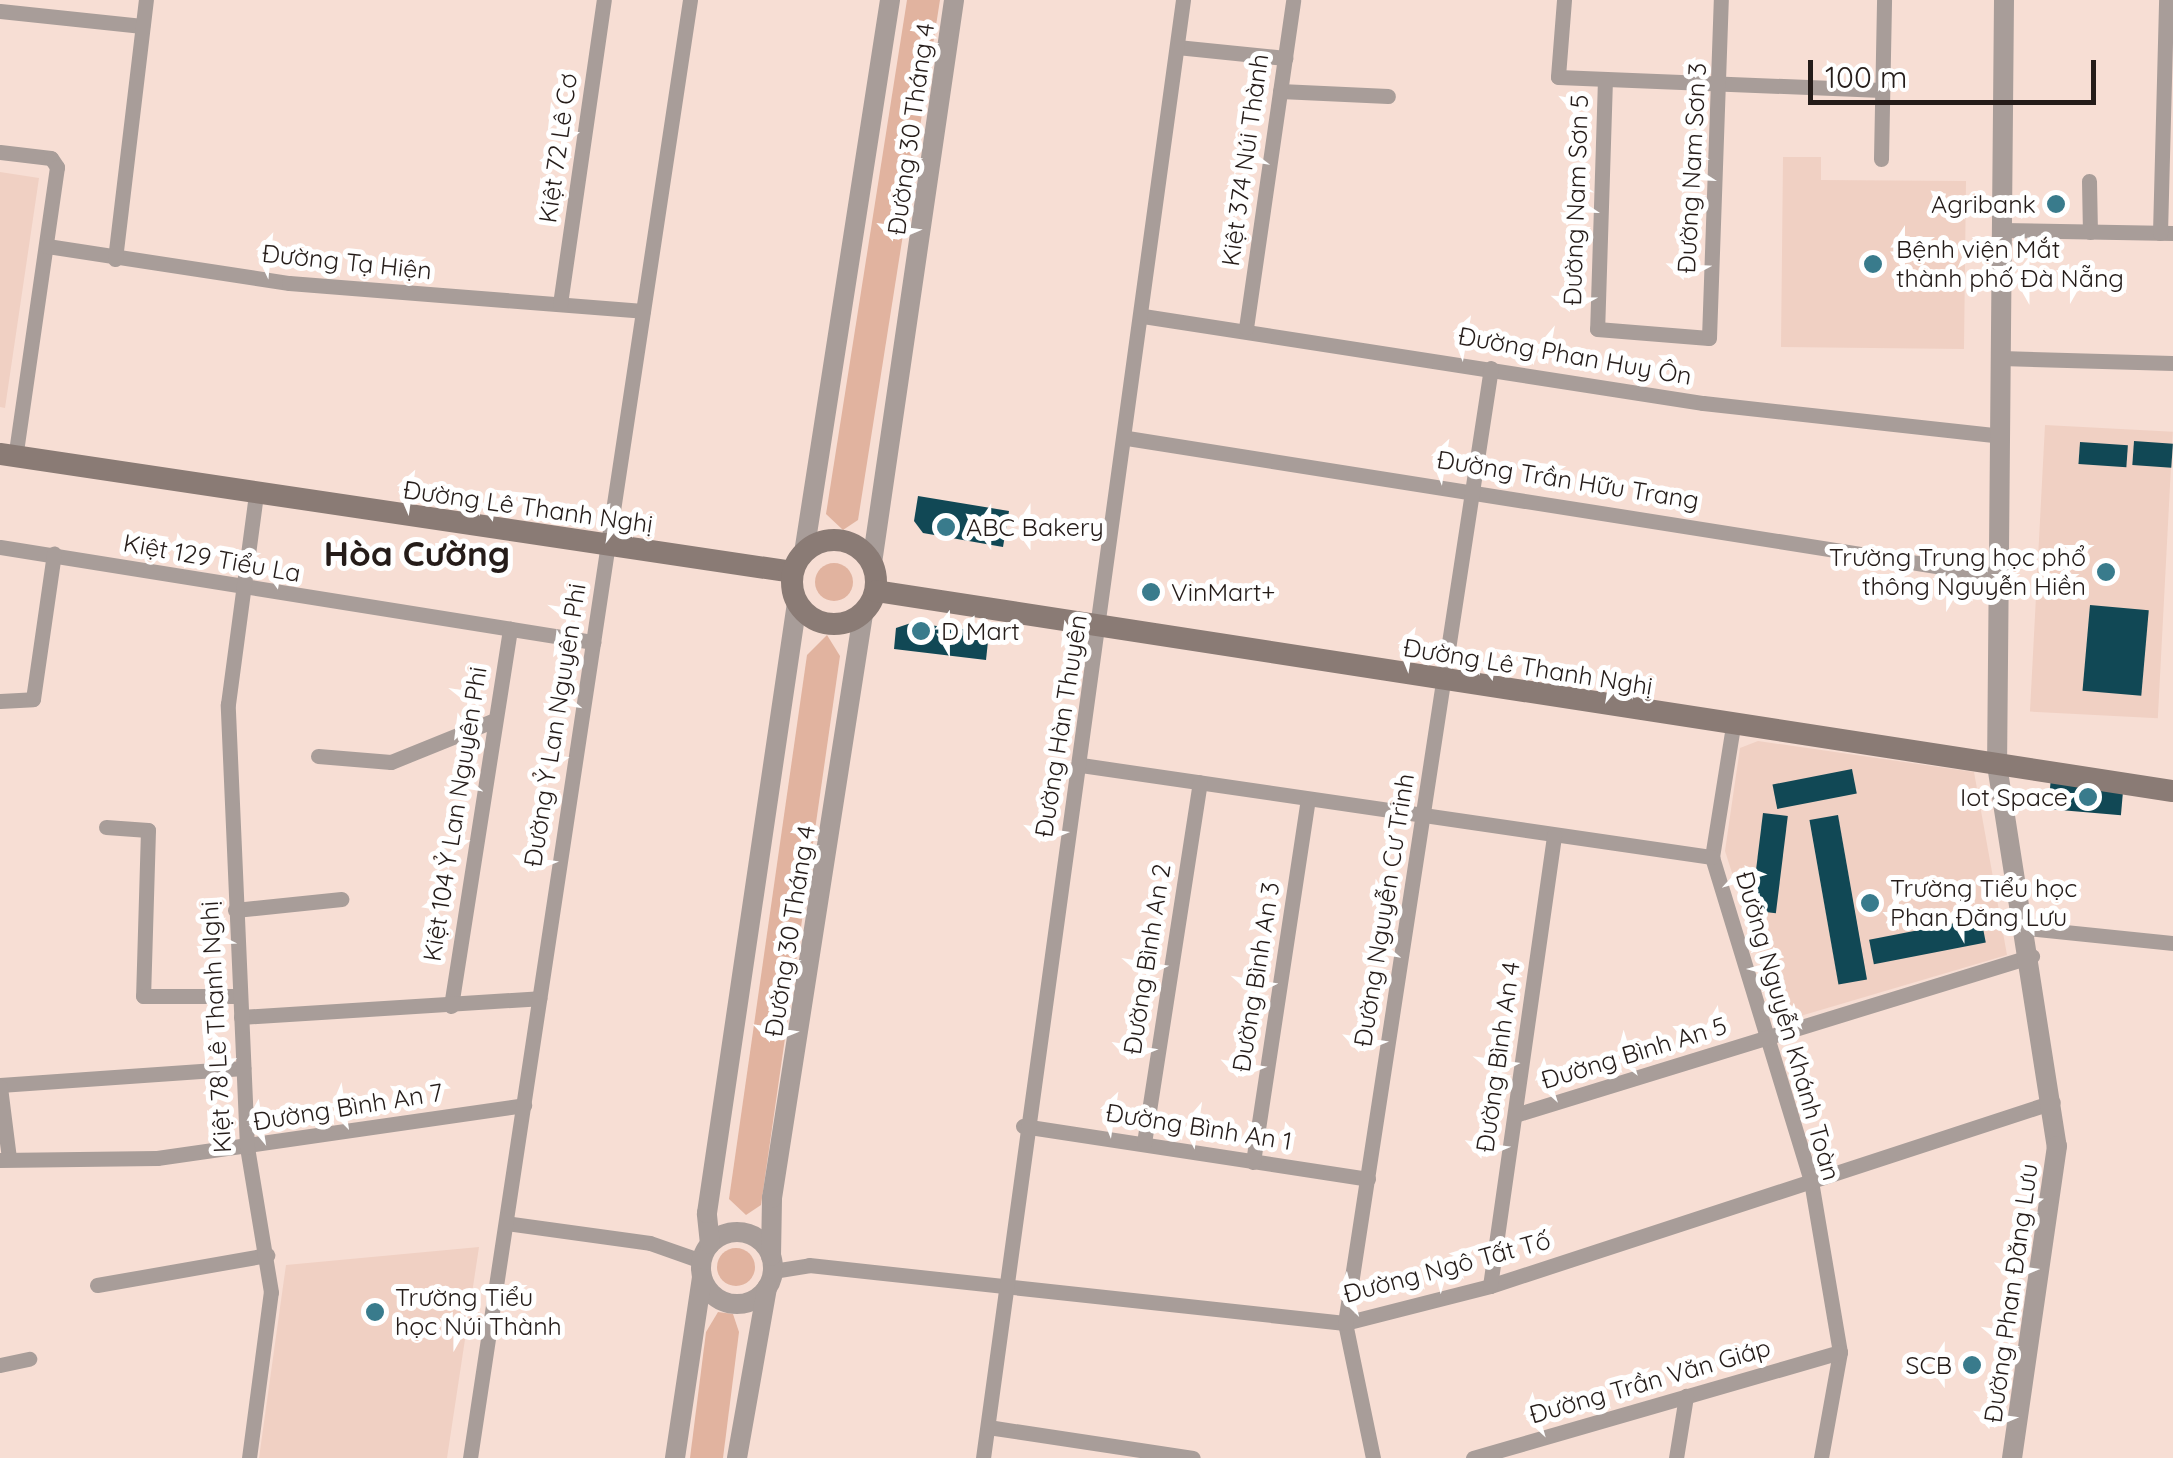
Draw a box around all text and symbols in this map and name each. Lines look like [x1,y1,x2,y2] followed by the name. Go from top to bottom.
[881,21,941,237] street label: Đường 30 Tháng 4
[1813,40,2100,102] scale bar
[1215,52,1275,268] street label: Kiệt 374 Núi Thành
[1825,58,1907,96] text: 100 m
[1672,62,1712,274] street label: Đường Nam Sơn 3
[533,71,583,225] street label: Kiệt 72 Lê Cơ
[1557,94,1595,306] street label: Đường Nam Sơn 5
[1931,189,2036,219] place label: Agribank
[2045,193,2067,215] marker: Agribank
[1896,235,2124,294] place label: Bệnh viện Mắt thành phố Đà Nẵng
[261,238,433,286] street label: Đường Tạ Hiện
[1860,251,1886,277] marker: Bệnh viện Mắt thành phố Đà Nẵng
[1456,321,1694,391] street label: Đường Phan Huy Ôn
[1435,444,1701,516] street label: Đường Trần Hữu Trang
[401,475,655,539] street label: Đường Lê Thanh Nghị
[966,512,1104,542] place label: ABC Bakery
[935,516,957,538] marker: ABC Bakery
[121,528,303,588] street label: Kiệt 129 Tiểu La
[324,532,510,574] district label: Hòa Cường
[1829,543,2086,602] place label: Trường Trung học phổ thông Nguyễn Hiền
[2095,561,2117,583] marker: Trường Trung học phổ thông Nguyễn Hiền
[1171,577,1275,607] place label: VinMart+
[518,581,592,869] street label: Đường Ỷ Lan Nguyên Phi
[1140,581,1162,603] marker: VinMart+
[1029,613,1093,839] street label: Đường Hàn Thuyên
[941,616,1020,646] place label: D Mart
[910,620,932,642] marker: D Mart
[1401,632,1655,702] street label: Đường Lê Thanh Nghị
[417,664,493,964] street label: Kiệt 104 Ỷ Lan Nguyên Phi
[1348,771,1420,1049] street label: Đường Nguyễn Cư Trinh
[1960,782,2068,812] place label: Iot Space
[2077,786,2099,808] marker: Iot Space
[758,823,822,1039] street label: Đường 30 Tháng 4
[1117,862,1177,1056] street label: Đường Bình An 2
[1729,868,1847,1184] street label: Đường Nguyễn Khánh Toàn
[1890,874,2077,933] place label: Trường Tiểu học Phan Đăng Lưu
[1226,880,1286,1074] street label: Đường Bình An 3
[1859,892,1881,914] marker: Trường Tiểu học Phan Đăng Lưu
[194,900,238,1154] street label: Kiệt 78 Lê Thanh Nghị
[1470,960,1526,1154] street label: Đường Bình An 4
[1538,1011,1730,1095] street label: Đường Bình An 5
[251,1077,445,1137] street label: Đường Bình An 7
[1104,1097,1294,1157] street label: Đường Bình An 1
[1978,1161,2044,1425] street label: Đường Phan Đăng Lưu
[1340,1225,1554,1309] street label: Đường Ngô Tất Tố
[395,1283,562,1342] place label: Trường Tiểu học Núi Thành
[364,1301,386,1323] marker: Trường Tiểu học Núi Thành
[1526,1332,1774,1430] street label: Đường Trần Văn Giáp
[1905,1350,1952,1380] place label: SCB
[1961,1354,1983,1376] marker: SCB

